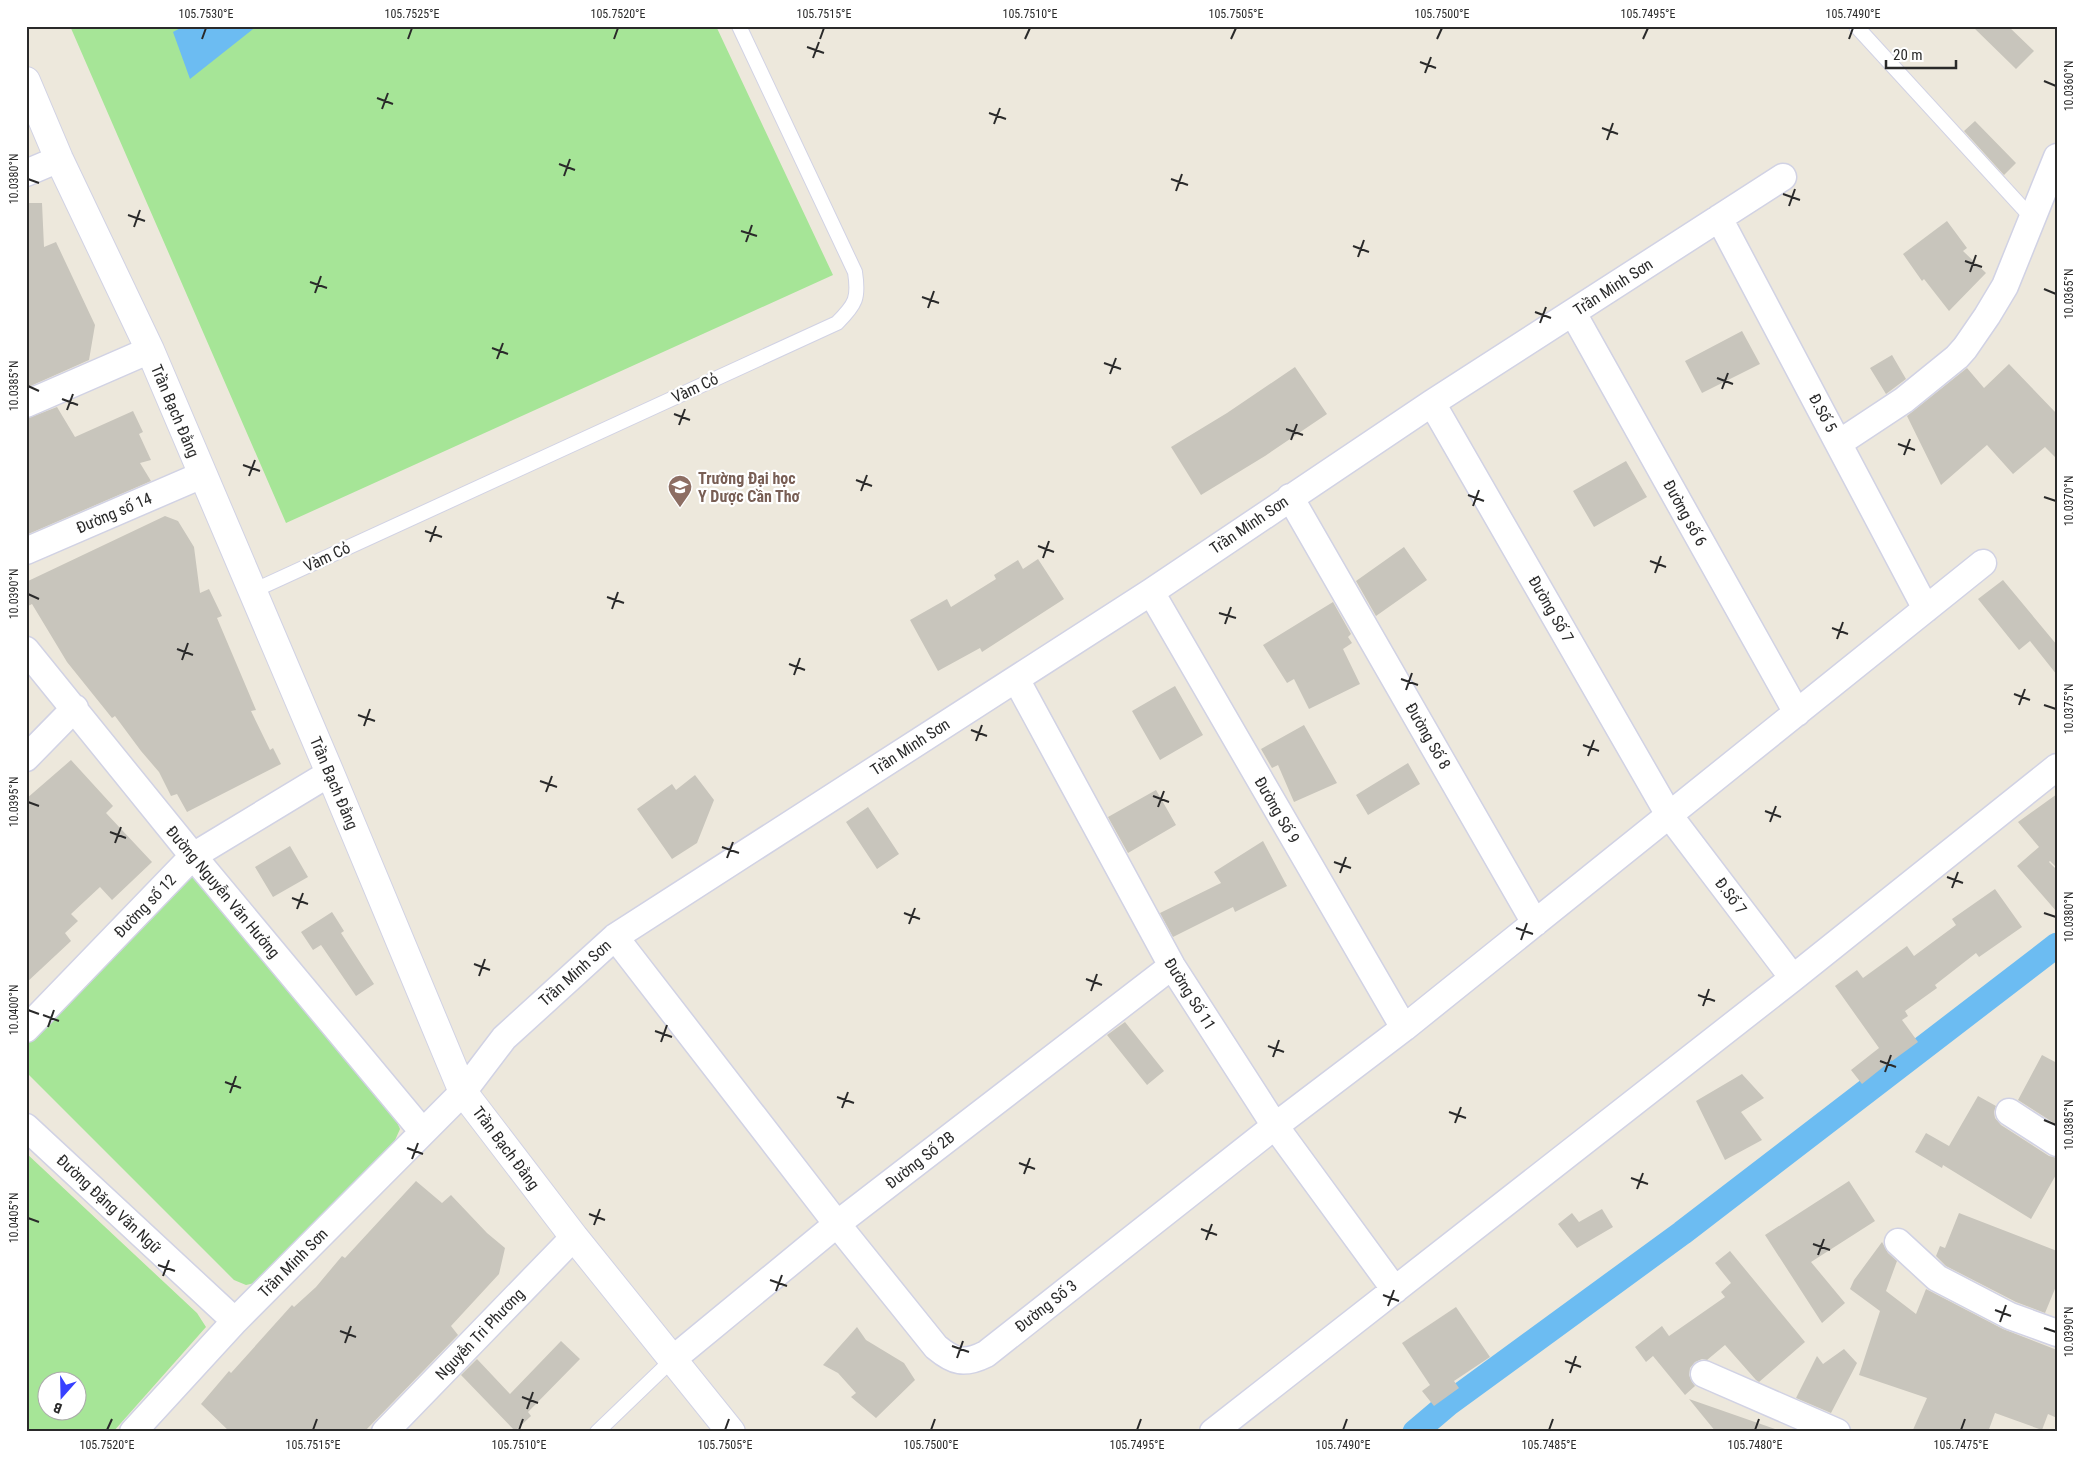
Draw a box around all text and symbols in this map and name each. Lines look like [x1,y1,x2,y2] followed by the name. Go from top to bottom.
[178,7,234,21] text: 105.7530°E
[384,7,440,21] text: 105.7525°E
[590,7,646,21] text: 105.7520°E
[796,7,852,21] text: 105.7515°E
[1002,7,1058,21] text: 105.7510°E
[1208,7,1264,21] text: 105.7505°E
[1414,7,1470,21] text: 105.7500°E
[1620,7,1676,21] text: 105.7495°E
[1825,7,1881,21] text: 105.7490°E
[1886,38,1956,70] scale bar
[1893,46,1923,64] text: 20 m
[2062,61,2076,111] text: 10.0360°N
[7,154,21,204] text: 10.0380°N
[1570,254,1656,320] street label: Trần Minh Sơn
[2062,269,2076,319] text: 10.0365°N
[7,361,21,411] text: 10.0385°N
[147,362,203,460] street label: Trần Bạch Đằng
[669,369,721,407] street label: Vàm Cỏ
[1805,391,1841,436] street label: Đ.Số 5
[698,469,801,506] place label: Trường Đại học Y Dược Cần Thơ
[667,474,693,508] school or university icon: Trường Đại học Y Dược Cần Thơ
[2062,476,2076,526] text: 10.0370°N
[1659,477,1711,549] street label: Đường số 6
[73,489,155,537] street label: Đường số 14
[1206,492,1292,558] street label: Trần Minh Sơn
[301,538,353,576] street label: Vàm Cỏ
[7,569,21,619] text: 10.0390°N
[1524,572,1578,646] street label: Đường Số 7
[2062,684,2076,734] text: 10.0375°N
[1401,699,1455,773] street label: Đường Số 8
[867,714,953,780] street label: Trần Minh Sơn
[306,734,362,832] street label: Trần Bạch Đằng
[1250,773,1304,847] street label: Đường Số 9
[7,777,21,827] text: 10.0395°N
[162,822,284,962] street label: Đường Nguyễn Văn Hưởng
[110,870,180,941] street label: Đường số 12
[1711,874,1751,918] street label: Đ.Số 7
[2062,892,2076,942] text: 10.0380°N
[535,936,615,1010] street label: Trần Minh Sơn
[1160,954,1220,1034] street label: Đường Số 11
[7,985,21,1035] text: 10.0400°N
[2062,1100,2076,1150] text: 10.0385°N
[469,1103,543,1193] street label: Trần Bạch Đằng
[882,1127,958,1193] street label: Đường Số 2B
[53,1151,165,1258] street label: Đường Đặng Văn Ngữ
[7,1193,21,1243] text: 10.0405°N
[254,1224,332,1302] street label: Trần Minh Sơn
[1011,1276,1081,1336] street label: Đường Số 3
[432,1284,528,1384] street label: Nguyễn Tri Phương
[2062,1307,2076,1357] text: 10.0390°N
[38,1370,88,1420] north arrow
[51,1399,64,1417] text: B
[79,1438,135,1452] text: 105.7520°E
[285,1438,341,1452] text: 105.7515°E
[491,1438,547,1452] text: 105.7510°E
[697,1438,753,1452] text: 105.7505°E
[903,1438,959,1452] text: 105.7500°E
[1109,1438,1165,1452] text: 105.7495°E
[1315,1438,1371,1452] text: 105.7490°E
[1521,1438,1577,1452] text: 105.7485°E
[1727,1438,1783,1452] text: 105.7480°E
[1933,1438,1989,1452] text: 105.7475°E

